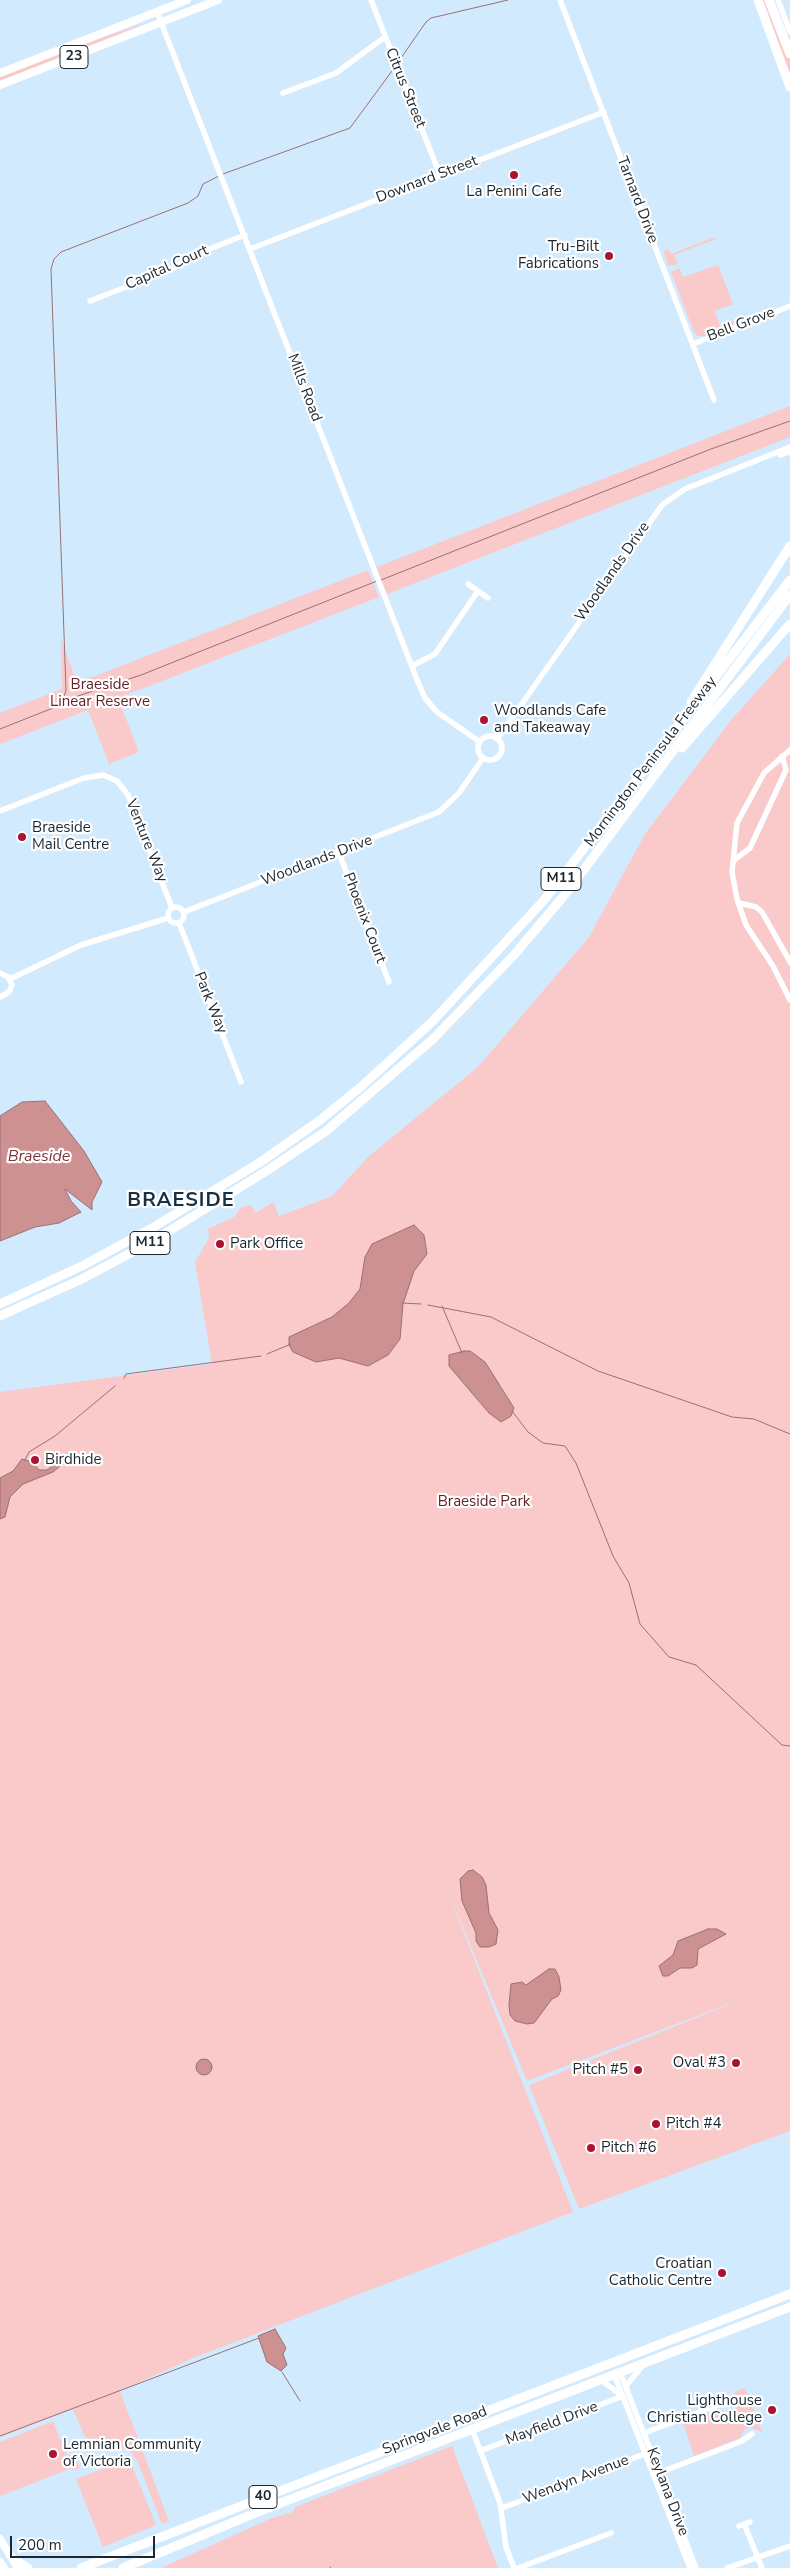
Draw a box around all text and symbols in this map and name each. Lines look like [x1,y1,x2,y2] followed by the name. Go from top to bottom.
[381,45,429,131] street label: Citrus Street
[60,46,88,68] road number: 23
[374,152,480,208] street label: Downard Street
[612,154,662,246] street label: Tarnard Drive
[508,169,520,181] marker: La Penini Cafe
[466,183,562,201] place label: La Penini Cafe
[518,238,599,273] place label: Tru-Bilt Fabrications
[123,242,211,294] street label: Capital Court
[603,250,615,262] marker: Tru-Bilt Fabrications
[705,304,777,346] street label: Bell Grove
[283,352,325,424] street label: Mills Road
[572,519,654,625] street label: Woodlands Drive
[581,673,721,851] street label: Mornington Peninsula Freeway
[50,676,150,711] park label: Braeside Linear Reserve
[494,702,606,737] place label: Woodlands Cafe and Takeaway
[478,714,490,726] marker: Woodlands Cafe and Takeaway
[121,797,171,885] street label: Venture Way
[32,819,109,854] place label: Braeside Mail Centre
[16,831,28,843] marker: Braeside Mail Centre
[259,832,375,890] street label: Woodlands Drive
[541,868,581,891] road number: M11
[339,870,389,966] street label: Phoenix Court
[189,969,231,1037] street label: Park Way
[8,1147,70,1167] water label: Braeside
[126,1189,236,1213] district label: BRAESIDE
[130,1232,170,1254] road number: M11
[230,1235,303,1253] place label: Park Office
[214,1238,226,1250] marker: Park Office
[45,1451,101,1469] place label: Birdhide
[29,1454,41,1466] marker: Birdhide
[438,1493,530,1511] park label: Braeside Park
[673,2054,726,2072] place label: Oval #3
[730,2057,742,2069] marker: Oval #3
[573,2061,628,2079] place label: Pitch #5
[632,2064,644,2076] marker: Pitch #5
[666,2115,721,2133] place label: Pitch #4
[650,2118,662,2130] marker: Pitch #4
[601,2139,656,2157] place label: Pitch #6
[585,2142,597,2154] marker: Pitch #6
[609,2255,712,2290] place label: Croatian Catholic Centre
[716,2267,728,2279] marker: Croatian Catholic Centre
[647,2392,762,2427] place label: Lighthouse Christian College
[503,2398,601,2450] street label: Mayfield Drive
[380,2403,490,2459] street label: Springvale Road
[766,2404,778,2416] marker: Lighthouse Christian College
[63,2436,201,2471] place label: Lemnian Community of Victoria
[642,2445,692,2539] street label: Keylana Drive
[47,2448,59,2460] marker: Lemnian Community of Victoria
[520,2452,632,2508] street label: Wendyn Avenue
[249,2486,277,2508] road number: 40
[12,2526,158,2558] scale bar
[18,2535,62,2555] text: 200 m

